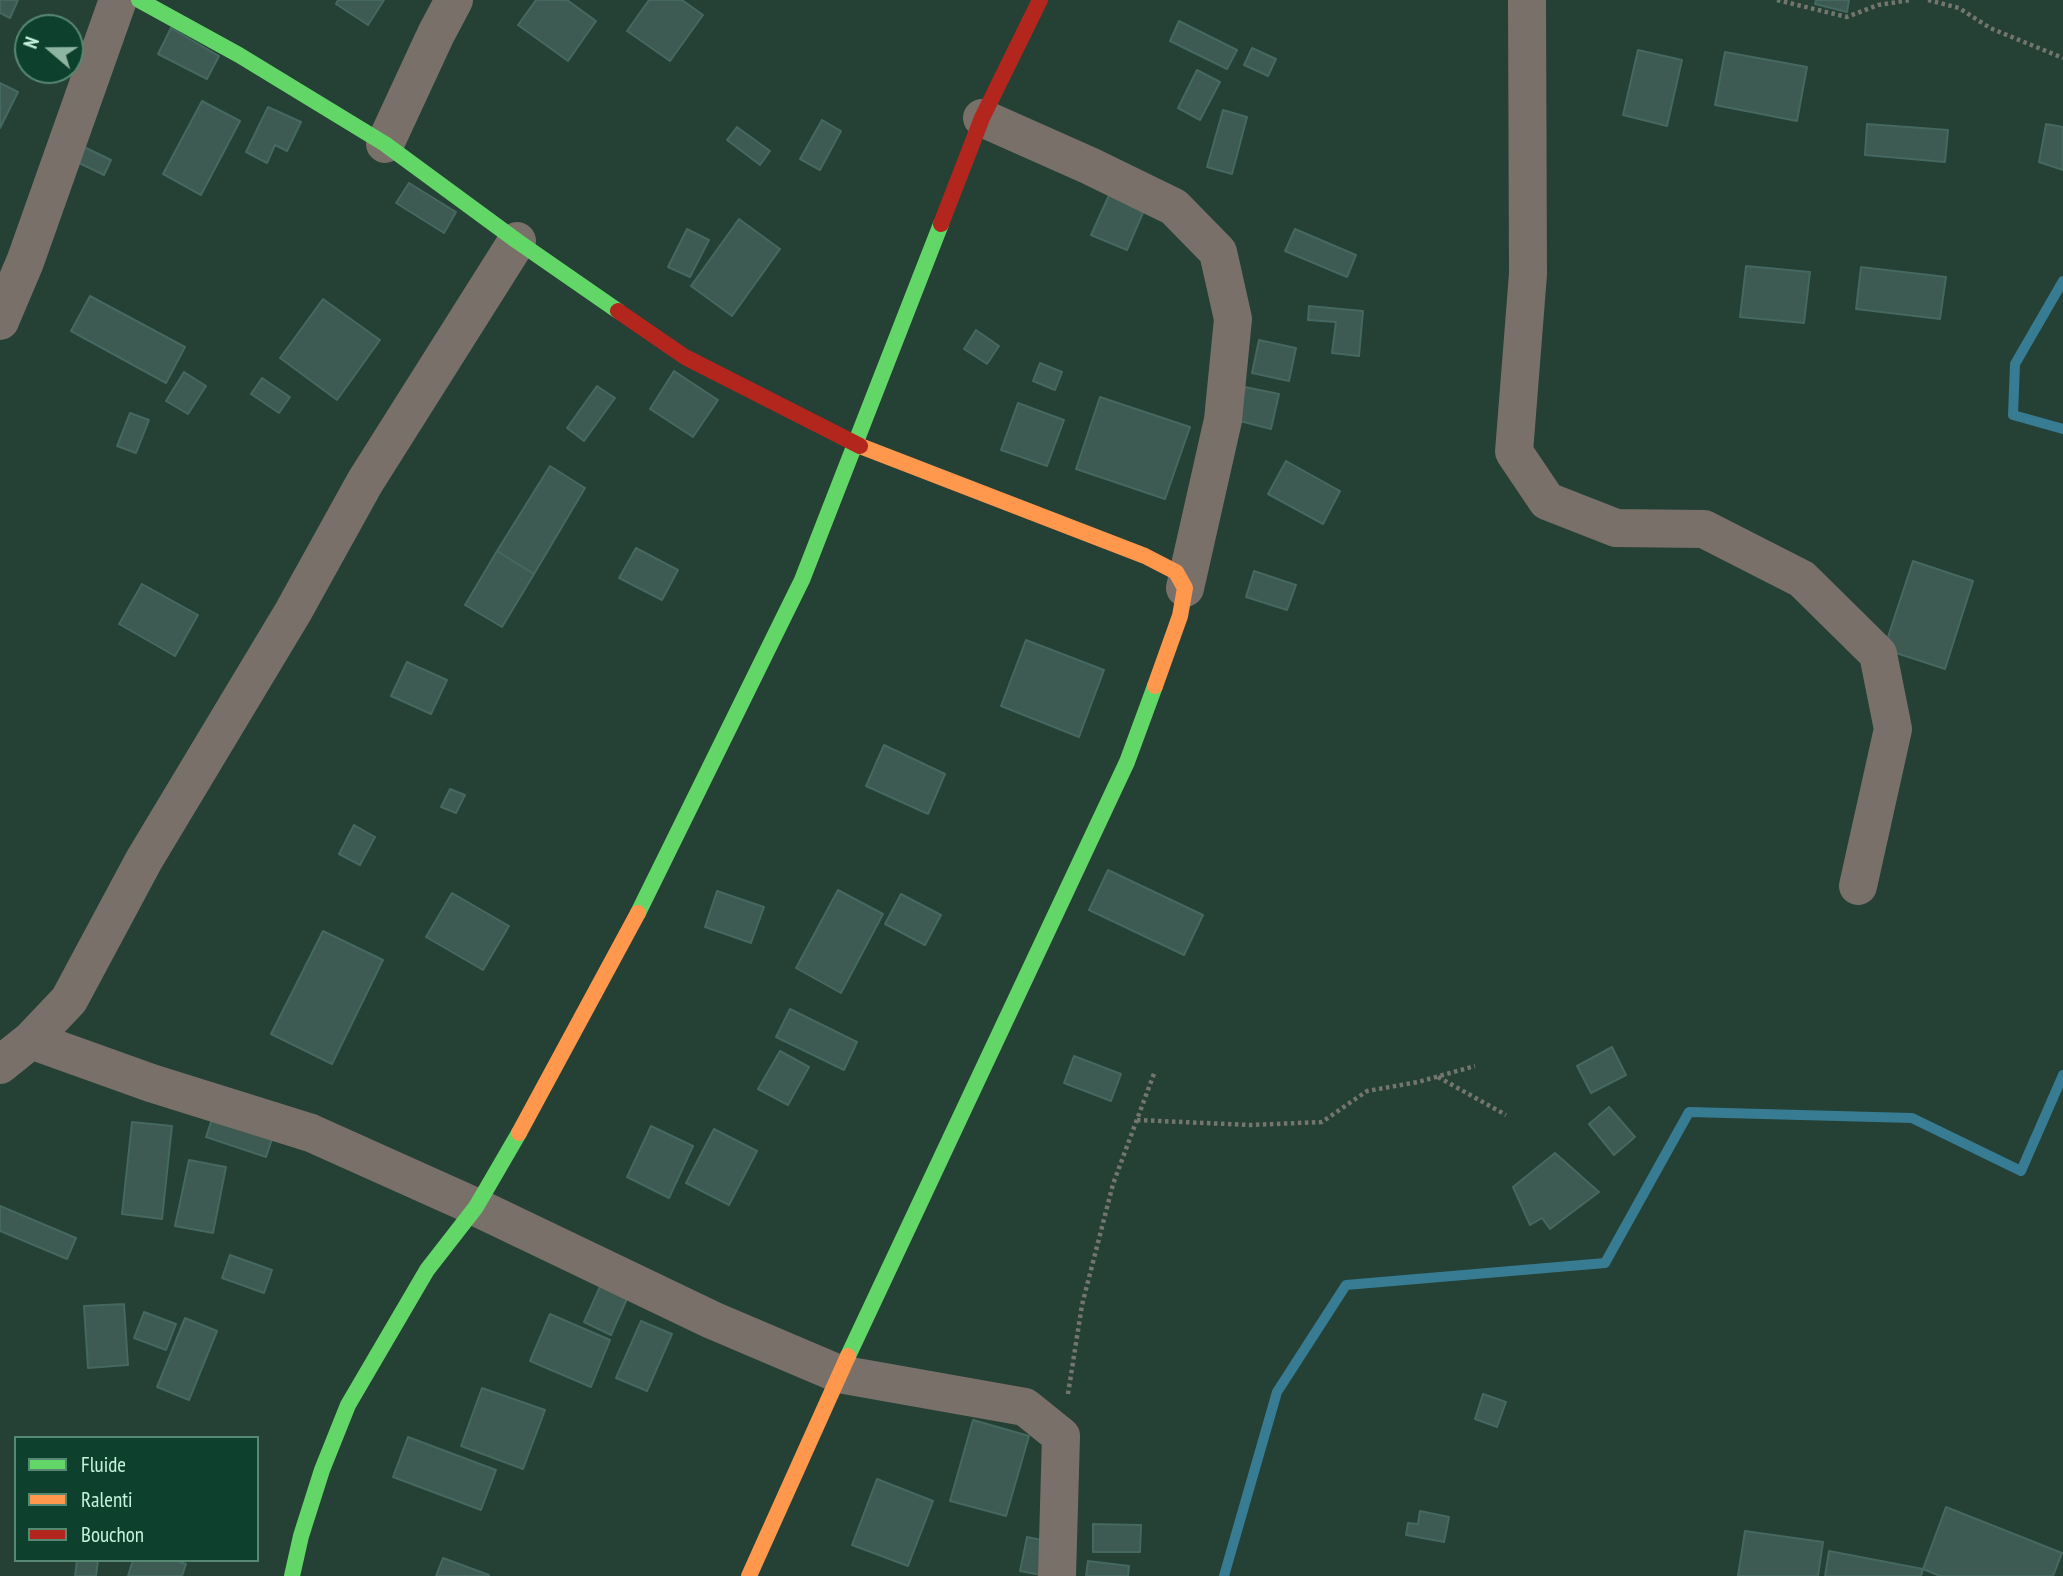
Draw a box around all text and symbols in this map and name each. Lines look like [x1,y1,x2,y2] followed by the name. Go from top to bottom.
[14,14,84,84] north arrow
[18,34,44,51] text: N
[14,1436,259,1562] legend
[81,1451,126,1478] text: Fluide
[81,1486,133,1513] text: Ralenti
[81,1521,144,1548] text: Bouchon

